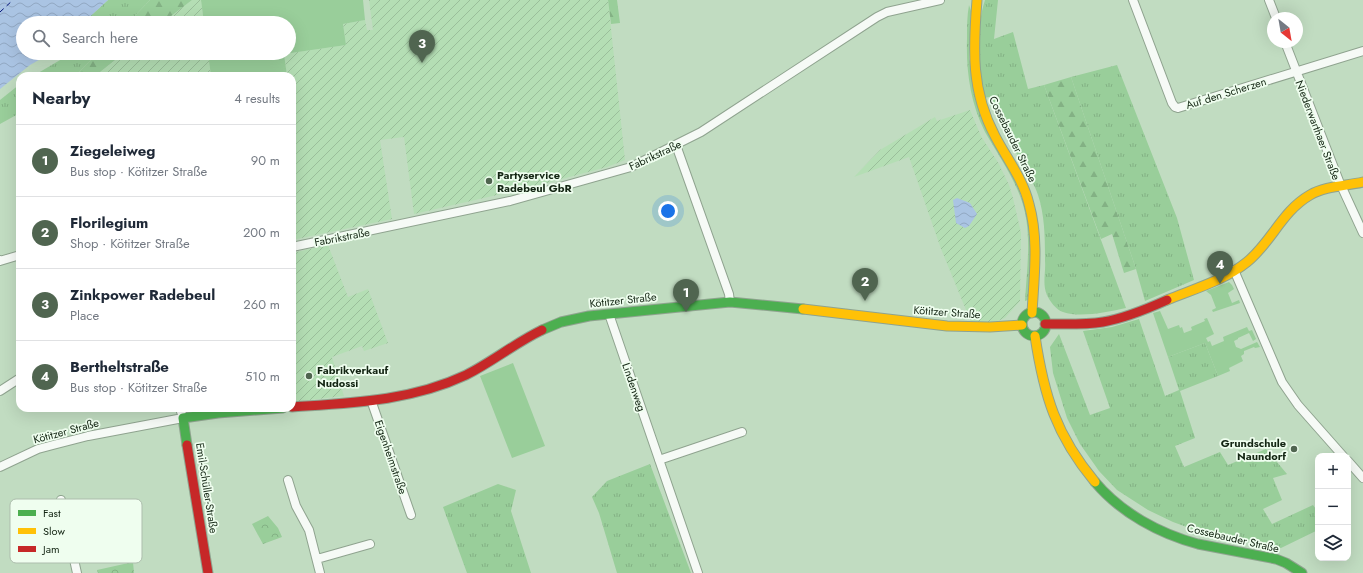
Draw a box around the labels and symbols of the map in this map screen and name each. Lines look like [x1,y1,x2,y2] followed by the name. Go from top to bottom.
[1267,12,1303,48] north arrow
[409,30,435,63] pin: 3
[1184,73,1268,113] street label: Auf den Scherzen
[1292,78,1345,183] street label: Niederwarthaer Straße
[985,93,1041,185] street label: Cossebauder Straße
[626,136,684,174] street label: Fabrikstraße
[497,167,573,196] place label: Partyservice Radebeul GbR
[484,176,494,186] marker: Partyservice Radebeul GbR
[658,201,678,221] your location
[313,224,371,250] street label: Fabrikstraße
[1207,251,1233,284] pin: 4
[852,268,878,301] pin: 2
[673,279,699,312] pin: 1
[589,288,658,311] street label: Kötitzer Straße
[913,302,981,322] street label: Kötitzer Straße
[618,361,650,413] street label: Lindenweg
[317,362,390,391] place label: Fabrikverkauf Nudossi
[304,371,314,381] marker: Fabrikverkauf Nudossi
[31,414,101,447] street label: Kötitzer Straße
[371,418,411,497] street label: Eigenheimstraße
[1221,435,1287,464] place label: Grundschule Naundorf
[192,442,222,535] street label: Emil-Schüller-Straße
[1289,444,1299,454] marker: Grundschule Naundorf
[10,499,142,563] legend
[43,505,61,521] text: Fast
[1185,520,1281,556] street label: Cossebauder Straße
[43,523,65,539] text: Slow
[41,541,60,557] text: Jam

